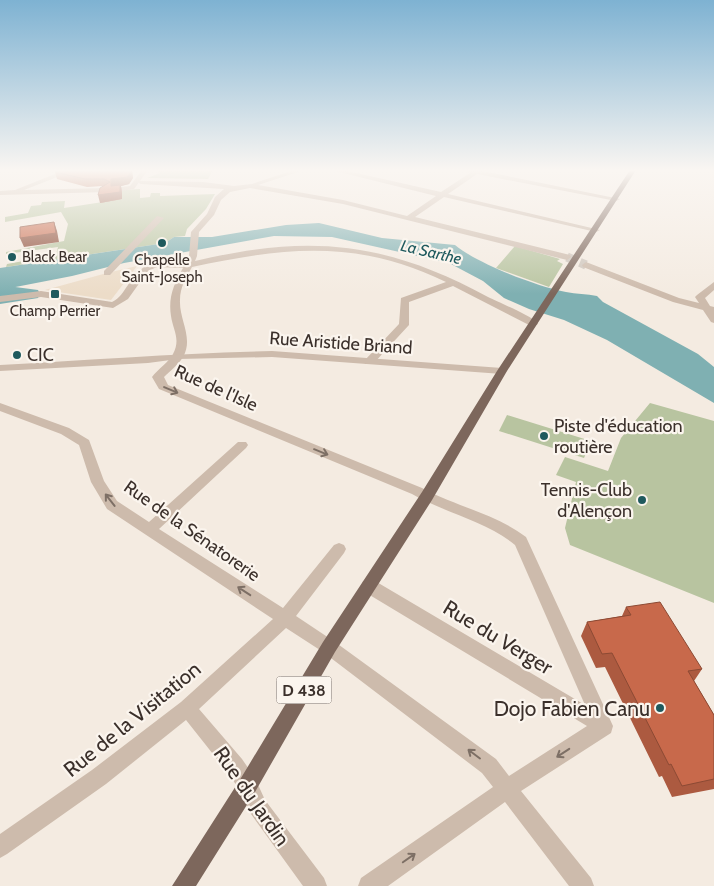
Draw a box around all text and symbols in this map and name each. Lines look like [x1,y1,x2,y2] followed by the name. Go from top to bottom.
[399,236,463,268] water label: La Sarthe
[156,237,168,249] marker: Chapelle Saint-Joseph
[22,248,87,266] place label: Black Bear
[6,251,18,263] marker: Black Bear
[121,251,203,286] place label: Chapelle Saint-Joseph
[49,288,61,300] marker: Champ Perrier
[10,302,101,320] place label: Champ Perrier
[269,327,413,359] street label: Rue Aristide Briand
[27,344,54,366] place label: CIC
[11,349,23,361] marker: CIC
[171,360,261,416] street label: Rue de l'Isle
[163,386,178,395] one-way arrow
[554,415,683,458] place label: Piste d'éducation routière
[538,430,550,442] marker: Piste d'éducation routière
[313,447,328,457] one-way arrow
[120,476,264,586] street label: Rue de la Sénatorerie
[541,479,632,522] place label: Tennis-Club d'Alençon
[105,494,116,507] one-way arrow
[636,494,648,506] marker: Tennis-Club d'Alençon
[237,586,251,597] one-way arrow
[439,595,557,680] street label: Rue du Verger
[59,656,205,782] street label: Rue de la Visitation
[276,676,332,704] road number: D 438
[494,696,650,722] place label: Dojo Fabien Canu
[654,702,666,714] marker: Dojo Fabien Canu
[209,741,295,851] street label: Rue du Jardin
[557,748,571,758] one-way arrow
[467,749,481,759] one-way arrow
[401,853,415,863] one-way arrow

